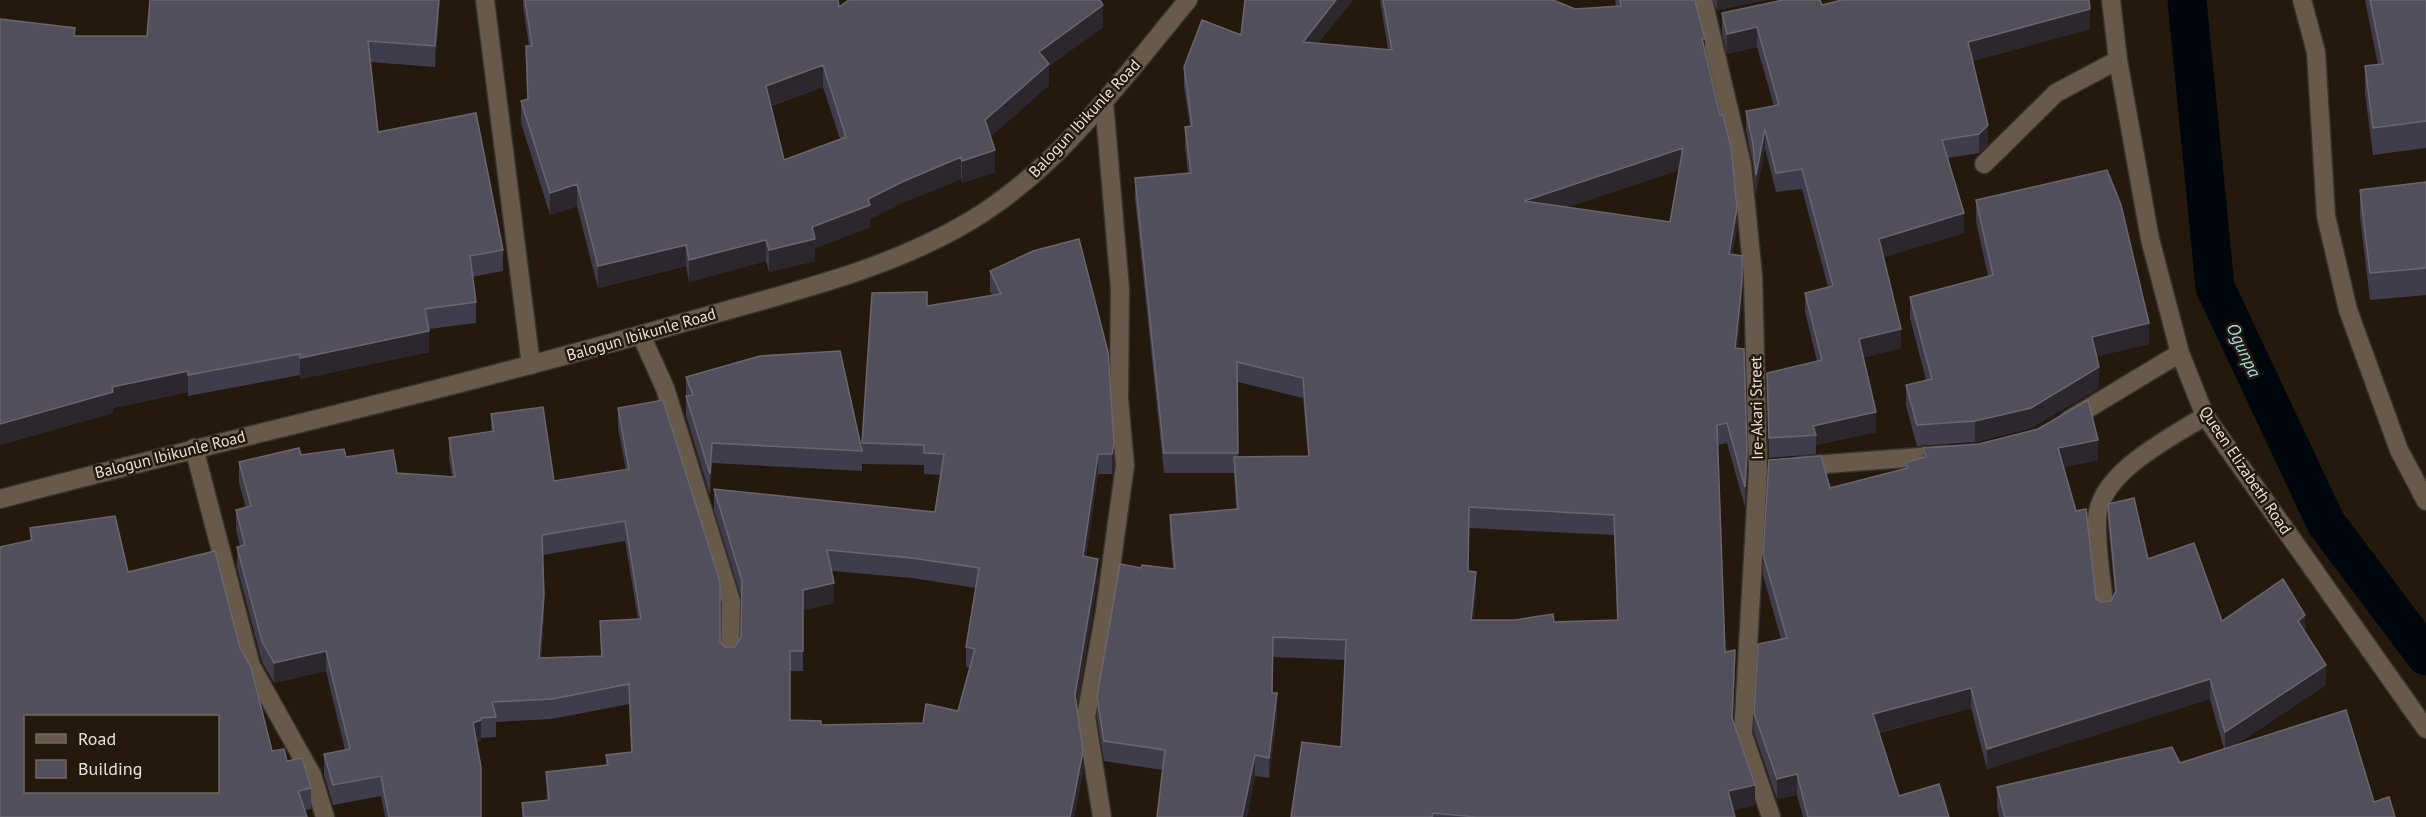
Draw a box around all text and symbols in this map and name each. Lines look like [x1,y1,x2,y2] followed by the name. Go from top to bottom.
[1024,55,1144,181] street label: Balogun Ibikunle Road
[564,303,718,365] street label: Balogun Ibikunle Road
[2221,319,2267,381] water label: Ogunpa
[1745,355,1767,460] street label: Ire-Akari Street
[2196,402,2296,538] street label: Queen Elizabeth Road
[93,426,247,482] street label: Balogun Ibikunle Road
[24,715,219,793] legend
[78,727,116,750] text: Road
[78,757,142,780] text: Building

